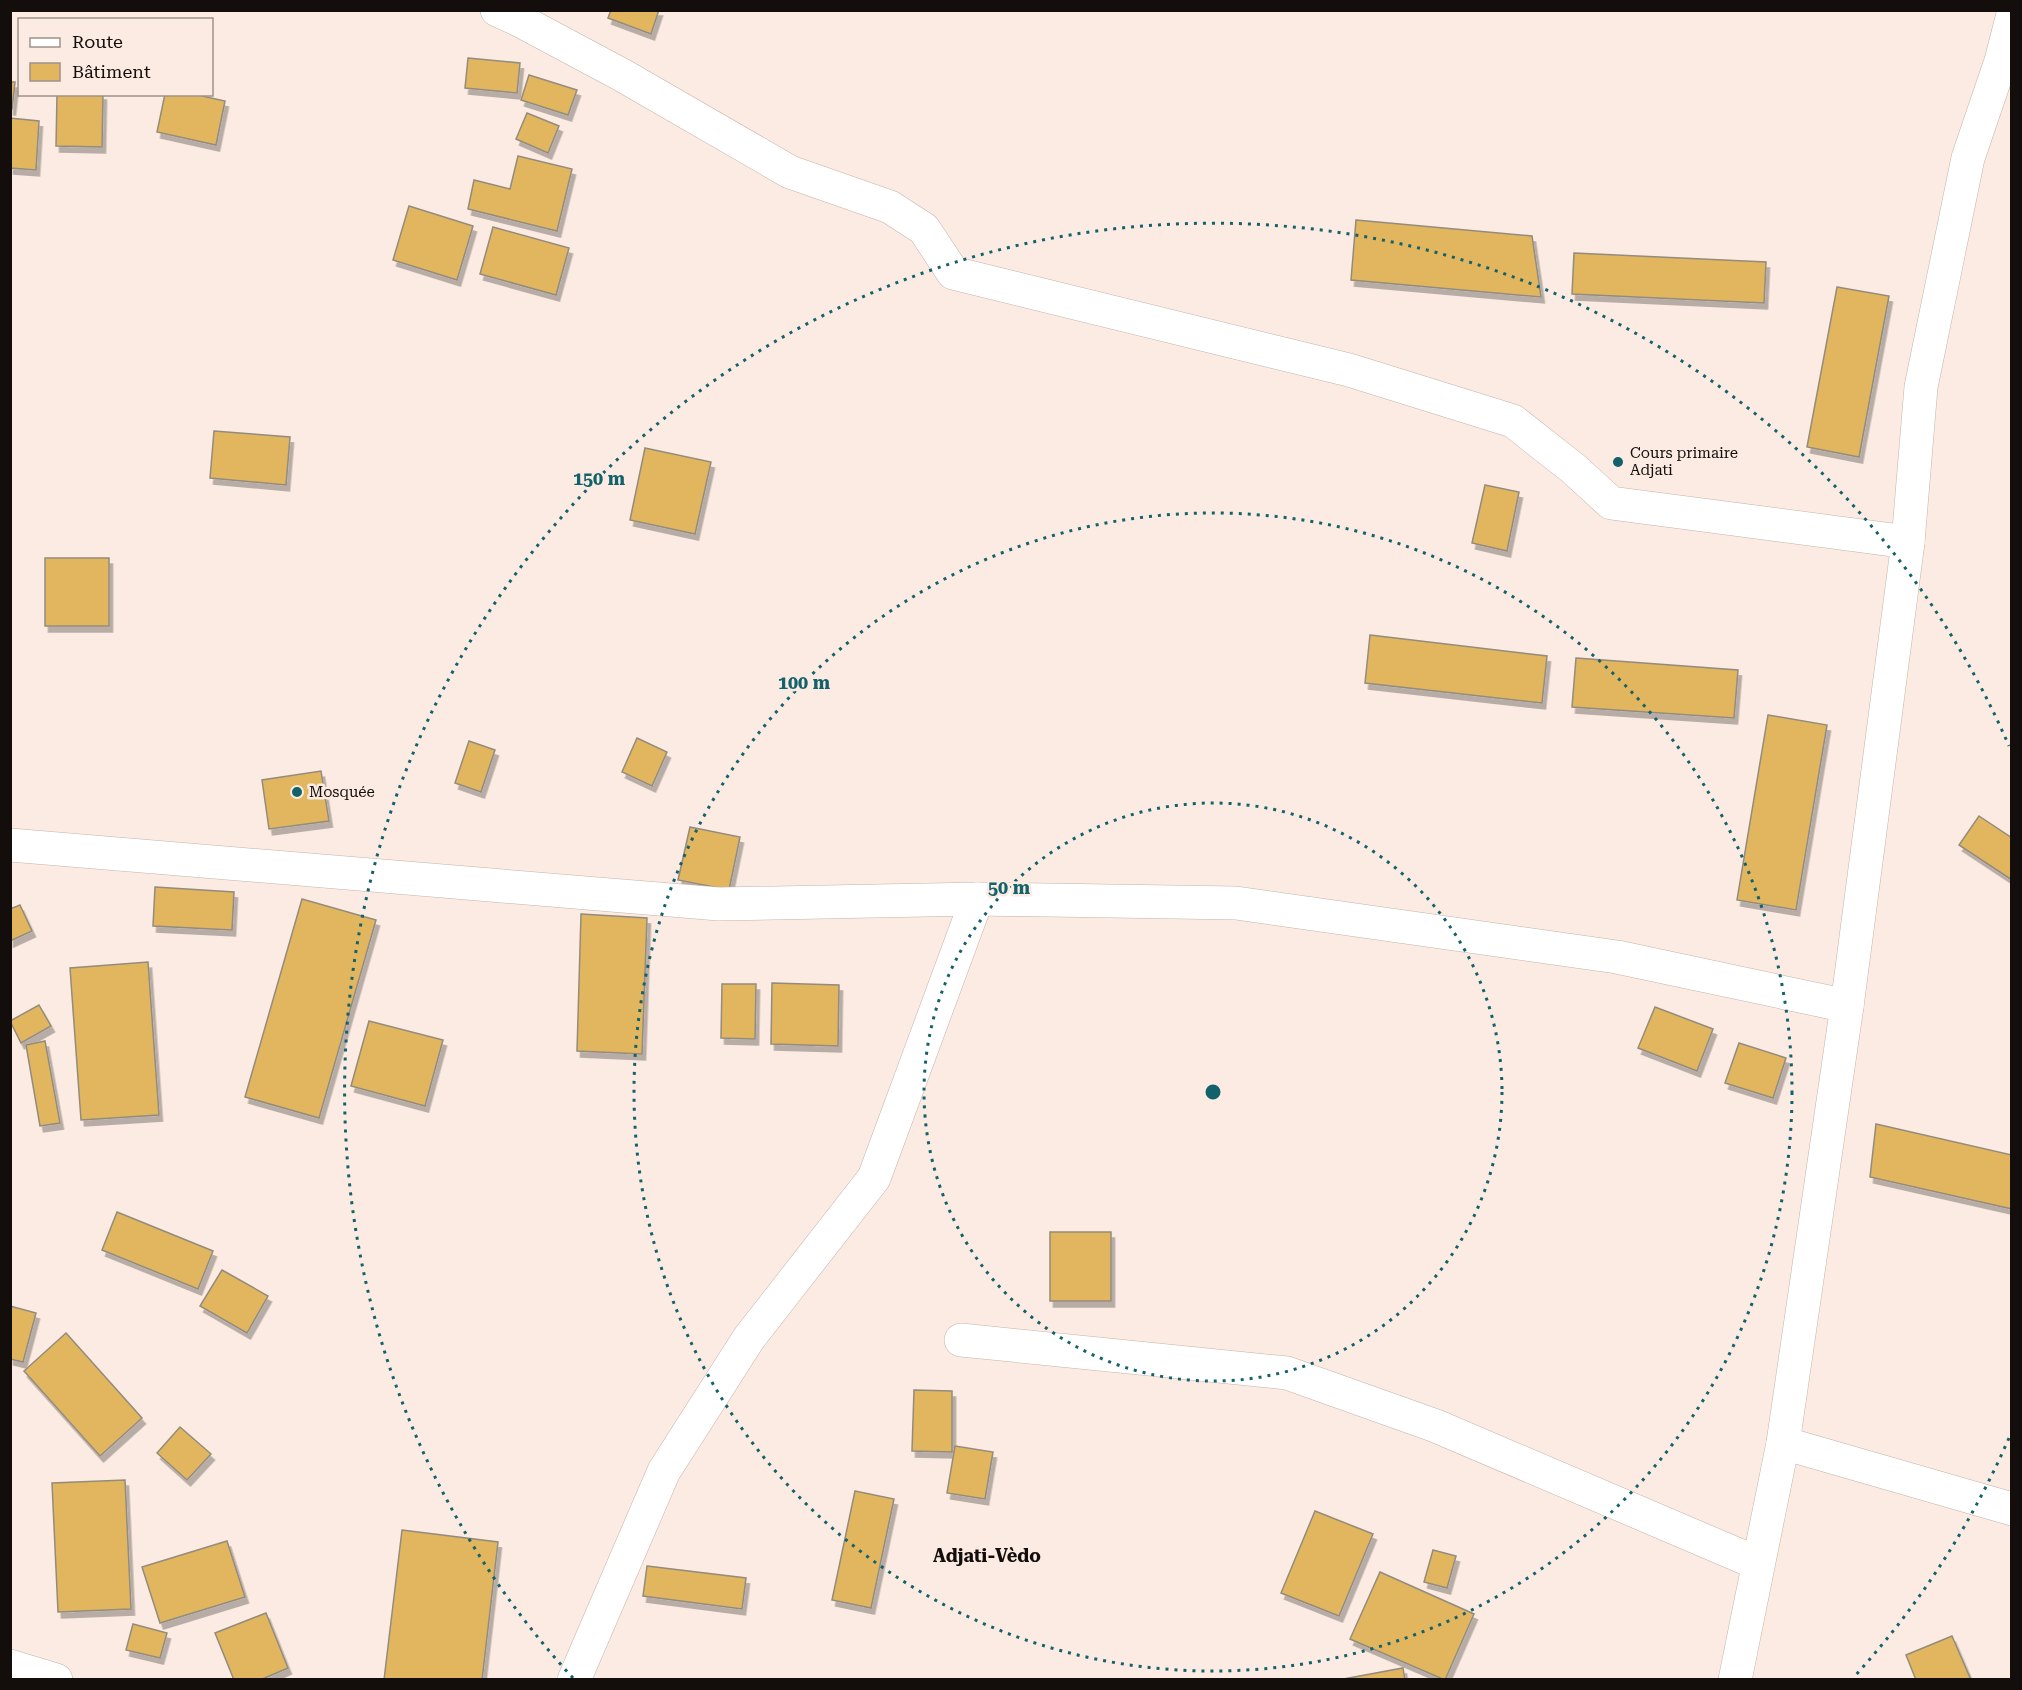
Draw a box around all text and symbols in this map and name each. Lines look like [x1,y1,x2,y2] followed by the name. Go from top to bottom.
[18,18,213,96] legend
[72,31,123,52] text: Route
[72,61,151,82] text: Bâtiment
[1630,444,1738,479] place label: Cours primaire Adjati
[1611,455,1625,469] marker: Cours primaire Adjati
[573,468,626,489] text: 150 m
[778,672,831,693] text: 100 m
[309,783,375,801] place label: Mosquée
[290,785,304,799] marker: Mosquée
[988,877,1031,898] text: 50 m
[1203,1082,1223,1102] centre of rings
[933,1545,1041,1566] district label: Adjati-Vèdo

